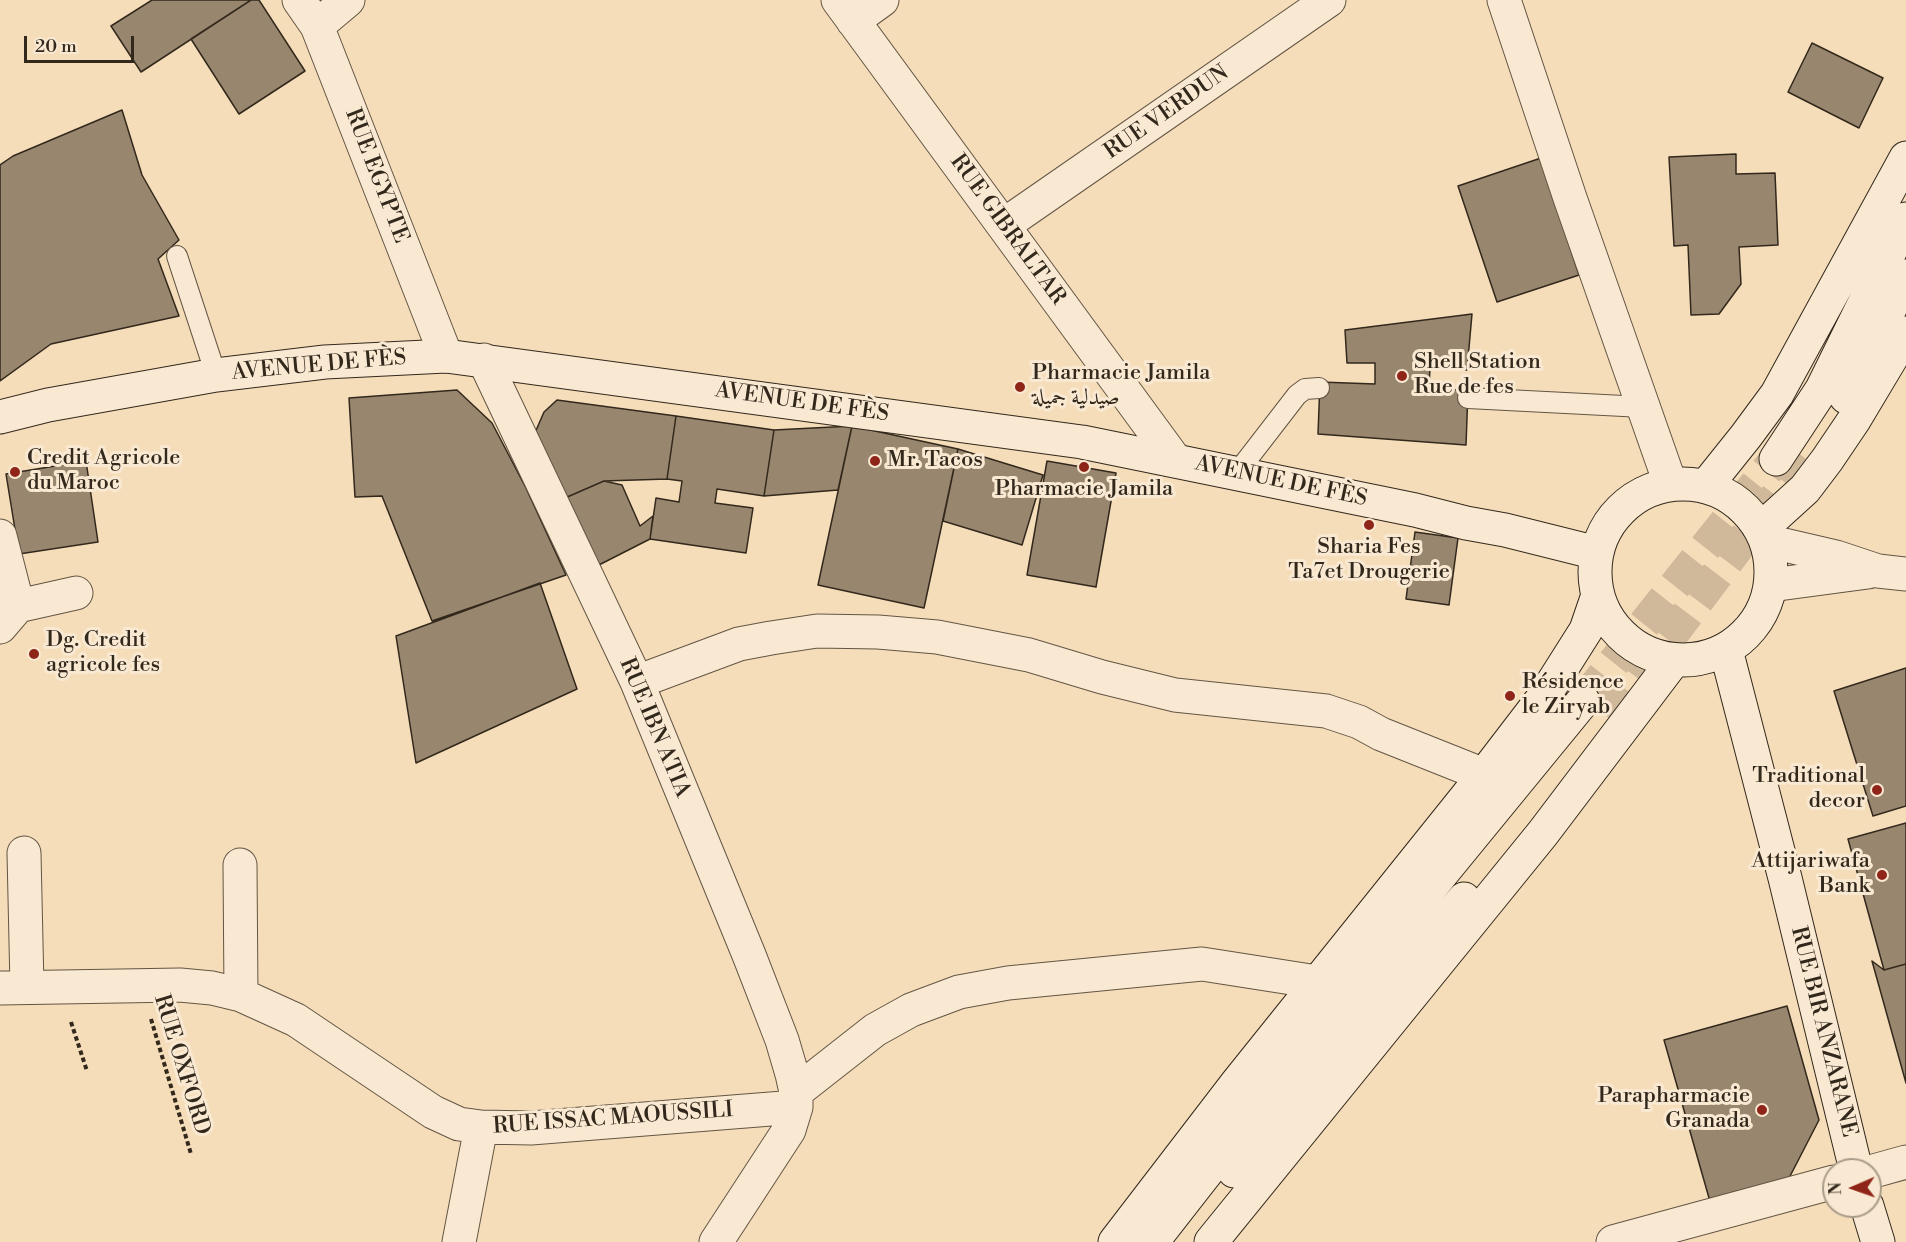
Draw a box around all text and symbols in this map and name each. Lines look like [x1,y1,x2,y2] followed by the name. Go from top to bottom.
[27,24,136,62] scale bar
[35,35,77,58] text: 20 m
[1100,60,1234,166] street label: RUE VERDUN
[338,105,414,247] street label: RUE EGYPTE
[944,150,1070,310] street label: RUE GIBRALTAR
[231,345,407,387] street label: AVENUE DE FÈS
[1414,350,1541,402] place label: Shell Station Rue de fes
[1032,361,1210,412] place label: Pharmacie Jamila صيدلية جميلة
[1395,369,1409,383] marker: Shell Station Rue de fes
[713,378,891,428] street label: AVENUE DE FÈS
[1013,380,1027,394] marker: Pharmacie Jamila صيدلية جميلة
[27,446,180,498] place label: Credit Agricole du Maroc
[887,448,983,474] place label: Mr. Tacos
[1193,451,1369,513] street label: AVENUE DE FÈS
[868,454,882,468] marker: Mr. Tacos
[1077,460,1091,474] marker: Pharmacie Jamila
[8,465,22,479] marker: Credit Agricole du Maroc
[995,477,1173,503] place label: Pharmacie Jamila
[1362,518,1376,532] marker: Sharia Fes Ta7et Drougerie
[1288,535,1450,586] place label: Sharia Fes Ta7et Drougerie
[46,628,160,680] place label: Dg. Credit agricole fes
[27,647,41,661] marker: Dg. Credit agricole fes
[613,654,695,802] street label: RUE IBN ATIA
[1522,670,1624,722] place label: Résidence le Ziryab
[1503,689,1517,703] marker: Résidence le Ziryab
[1752,764,1865,816] place label: Traditional decor
[1870,783,1884,797] marker: Traditional decor
[1751,849,1870,900] place label: Attijariwafa Bank
[1875,868,1889,882] marker: Attijariwafa Bank
[1784,924,1862,1140] street label: RUE BIR ANZARANE
[147,992,215,1138] street label: RUE OXFORD
[1598,1084,1750,1136] place label: Parapharmacie Granada
[492,1097,734,1141] street label: RUE ISSAC MAOUSSILI
[1755,1103,1769,1117] marker: Parapharmacie Granada
[1822,1158,1882,1218] north arrow
[1826,1182,1846,1195] text: N

